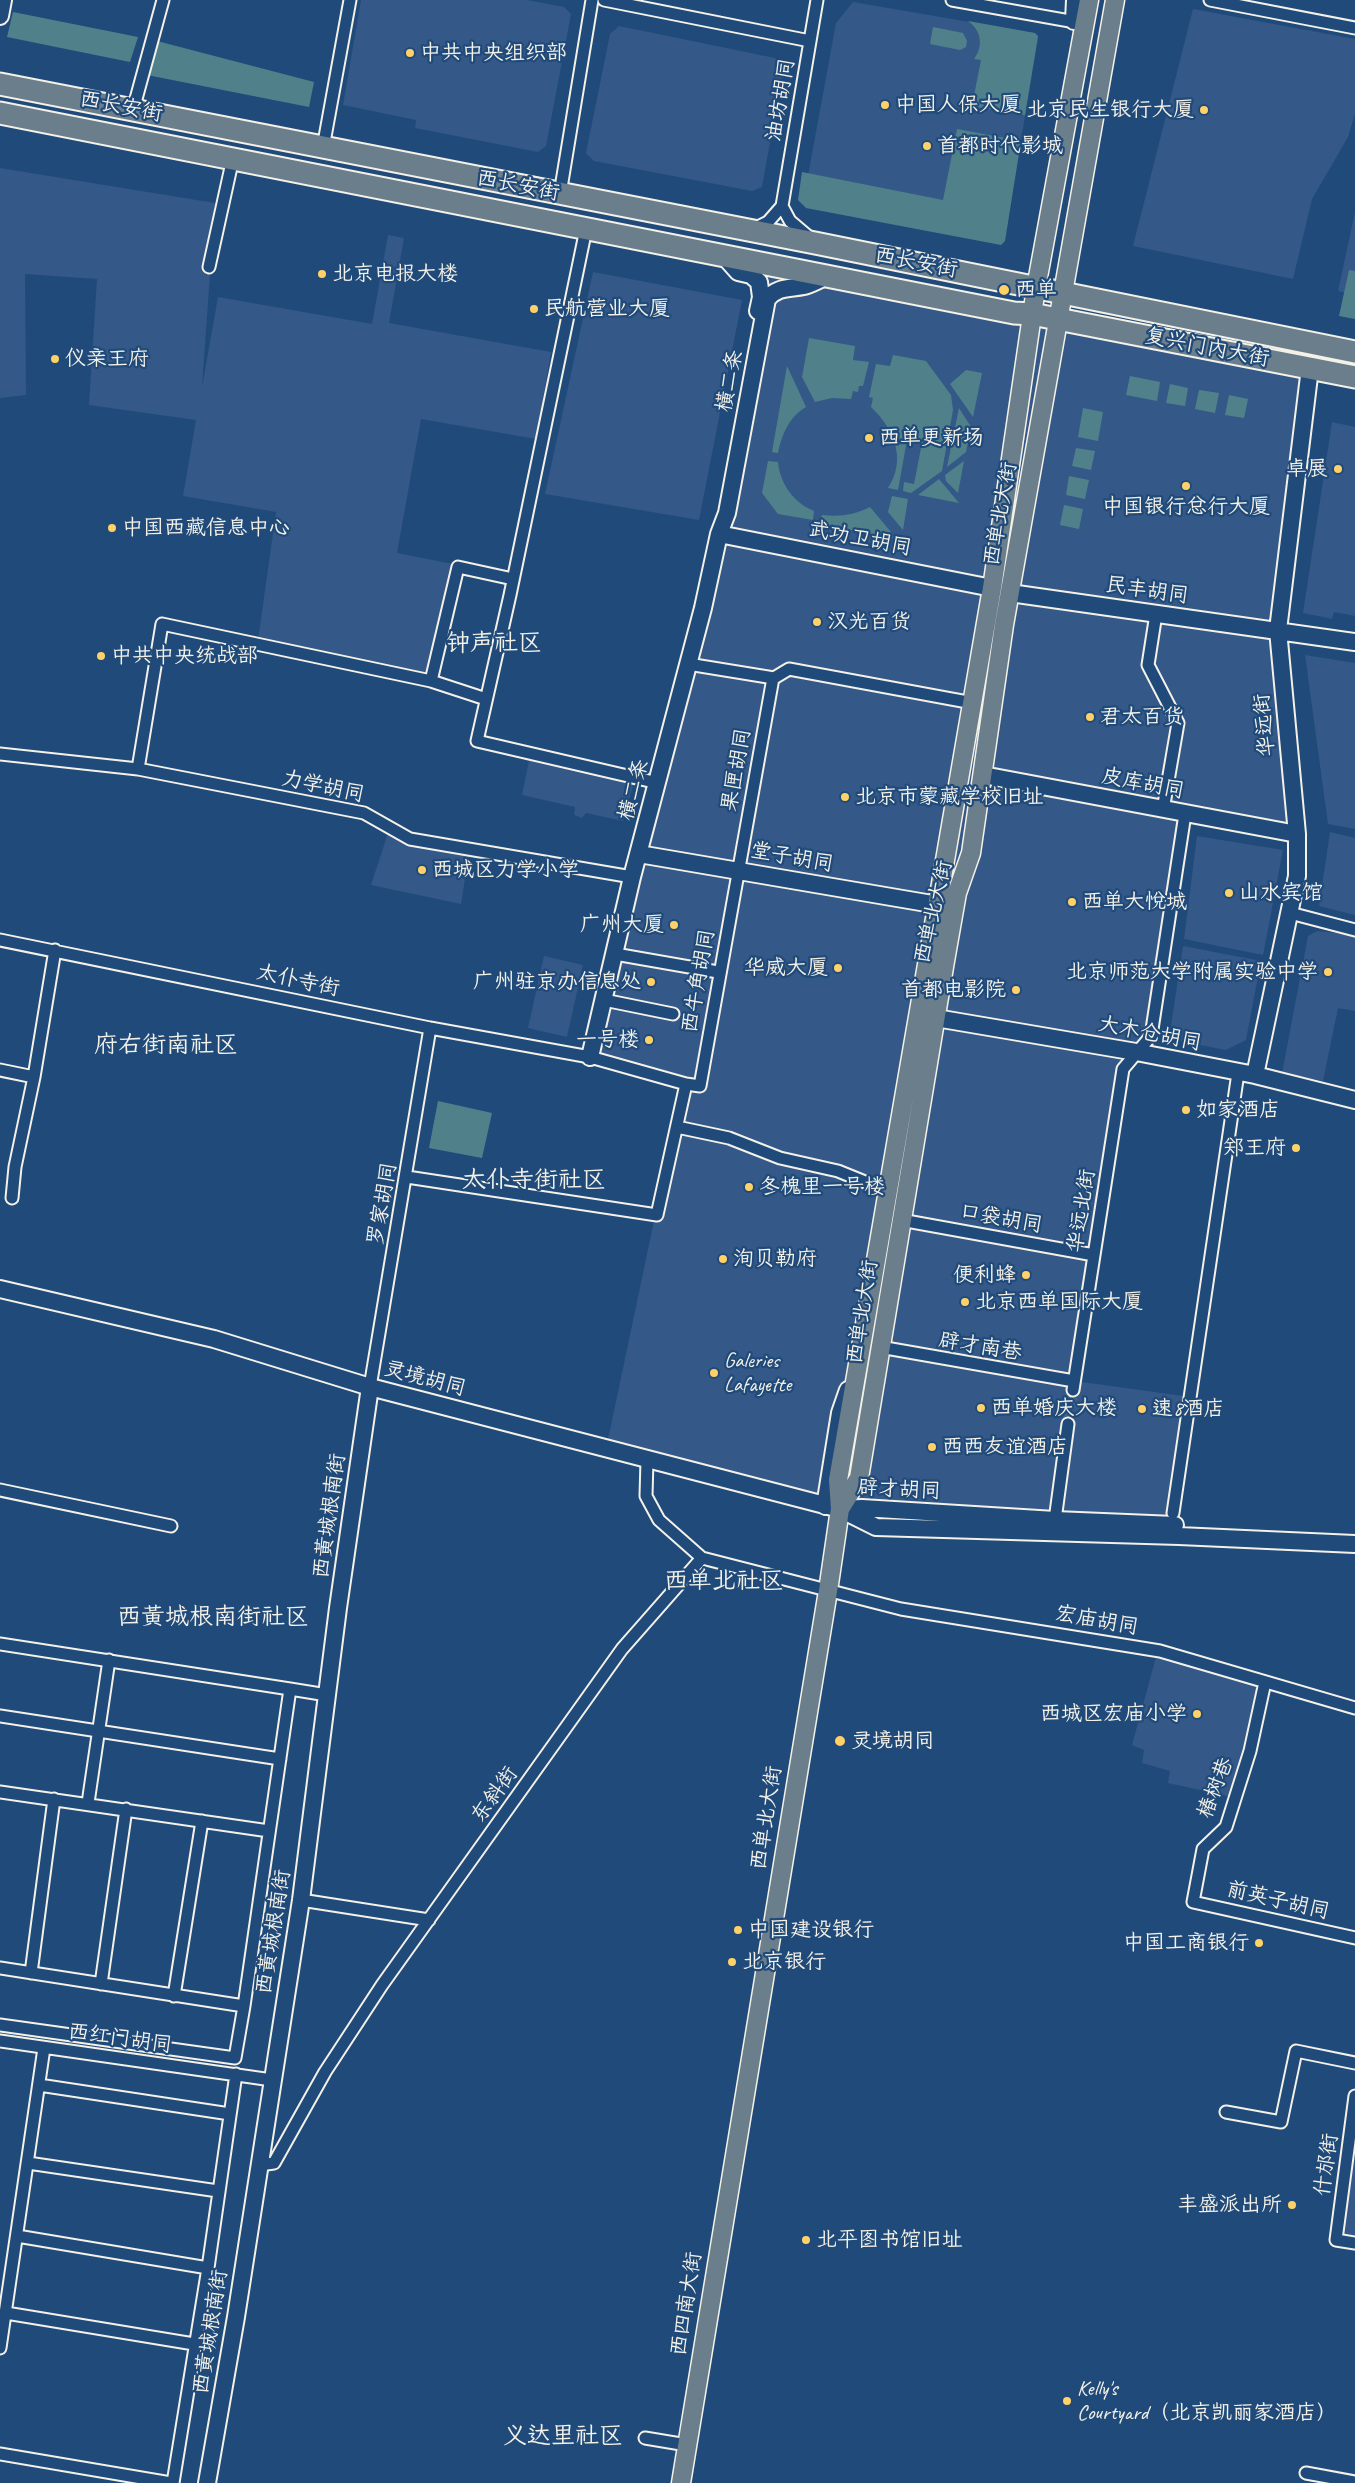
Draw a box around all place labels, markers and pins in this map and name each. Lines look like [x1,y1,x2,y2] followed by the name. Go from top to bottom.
[420,40,567,66] place label: 中共中央组织部
[404,47,416,59] marker: 中共中央组织部
[895,92,1021,118] place label: 中国人保大厦
[1026,97,1194,123] place label: 北京民生银行大厦
[879,99,891,111] marker: 中国人保大厦
[1198,104,1210,116] marker: 北京民生银行大厦
[937,133,1063,159] place label: 首都时代影城
[921,140,933,152] marker: 首都时代影城
[332,261,458,287] place label: 北京电报大楼
[316,268,328,280] marker: 北京电报大楼
[1015,277,1057,303] place label: 西单
[997,283,1011,297] marker: 西单
[544,296,670,322] place label: 民航营业大厦
[528,303,540,315] marker: 民航营业大厦
[65,346,149,372] place label: 仪亲王府
[49,353,61,365] marker: 仪亲王府
[879,425,984,451] place label: 西单更新场
[863,432,875,444] marker: 西单更新场
[1286,456,1328,482] place label: 卓展
[1332,463,1344,475] marker: 卓展
[1180,480,1192,492] marker: 中国银行总行大厦
[1102,494,1270,520] place label: 中国银行总行大厦
[122,515,290,541] place label: 中国西藏信息中心
[106,522,118,534] marker: 中国西藏信息中心
[827,609,911,635] place label: 汉光百货
[811,616,823,628] marker: 汉光百货
[111,643,258,669] place label: 中共中央统战部
[95,650,107,662] marker: 中共中央统战部
[1100,704,1184,730] place label: 君太百货
[1084,711,1096,723] marker: 君太百货
[855,784,1044,810] place label: 北京市蒙藏学校旧址
[839,791,851,803] marker: 北京市蒙藏学校旧址
[432,857,579,883] place label: 西城区力学小学
[416,864,428,876] marker: 西城区力学小学
[1239,880,1323,906] place label: 山水宾馆
[1223,887,1235,899] marker: 山水宾馆
[1082,889,1187,915] place label: 西单大悦城
[1066,896,1078,908] marker: 西单大悦城
[580,912,664,938] place label: 广州大厦
[668,919,680,931] marker: 广州大厦
[744,955,828,981] place label: 华威大厦
[1066,959,1318,985] place label: 北京师范大学附属实验中学
[832,962,844,974] marker: 华威大厦
[1322,966,1334,978] marker: 北京师范大学附属实验中学
[473,969,641,995] place label: 广州驻京办信息处
[645,976,657,988] marker: 广州驻京办信息处
[901,977,1006,1003] place label: 首都电影院
[1010,984,1022,996] marker: 首都电影院
[576,1027,639,1053] place label: 一号楼
[643,1034,655,1046] marker: 一号楼
[1196,1097,1280,1123] place label: 如家酒店
[1180,1104,1192,1116] marker: 如家酒店
[1223,1135,1286,1161] place label: 郑王府
[1290,1142,1302,1154] marker: 郑王府
[759,1174,885,1200] place label: 冬槐里一号楼
[743,1181,755,1193] marker: 冬槐里一号楼
[733,1246,817,1272] place label: 洵贝勒府
[717,1253,729,1265] marker: 洵贝勒府
[953,1262,1016,1288] place label: 便利蜂
[1020,1269,1032,1281] marker: 便利蜂
[975,1289,1143,1315] place label: 北京西单国际大厦
[959,1296,971,1308] marker: 北京西单国际大厦
[724,1348,791,1398] place label: Galeries Lafayette
[708,1367,720,1379] marker: Galeries Lafayette
[991,1395,1117,1421] place label: 西单婚庆大楼
[1152,1396,1224,1422] place label: 速8酒店
[975,1402,987,1414] marker: 西单婚庆大楼
[1136,1403,1148,1415] marker: 速8酒店
[942,1434,1068,1460] place label: 西西友谊酒店
[926,1441,938,1453] marker: 西西友谊酒店
[1040,1701,1187,1727] place label: 西城区宏庙小学
[1191,1708,1203,1720] marker: 西城区宏庙小学
[851,1728,935,1754] place label: 灵境胡同
[833,1734,847,1748] marker: 灵境胡同
[748,1917,874,1943] place label: 中国建设银行
[732,1924,744,1936] marker: 中国建设银行
[1123,1930,1249,1956] place label: 中国工商银行
[1253,1937,1265,1949] marker: 中国工商银行
[742,1949,826,1975] place label: 北京银行
[726,1956,738,1968] marker: 北京银行
[1177,2192,1282,2218] place label: 丰盛派出所
[1286,2199,1298,2211] marker: 丰盛派出所
[816,2227,963,2253] place label: 北平图书馆旧址
[800,2234,812,2246] marker: 北平图书馆旧址
[1077,2376,1337,2426] place label: Kelly's Courtyard（北京凯丽家酒店）
[1061,2395,1073,2407] marker: Kelly's Courtyard（北京凯丽家酒店）

